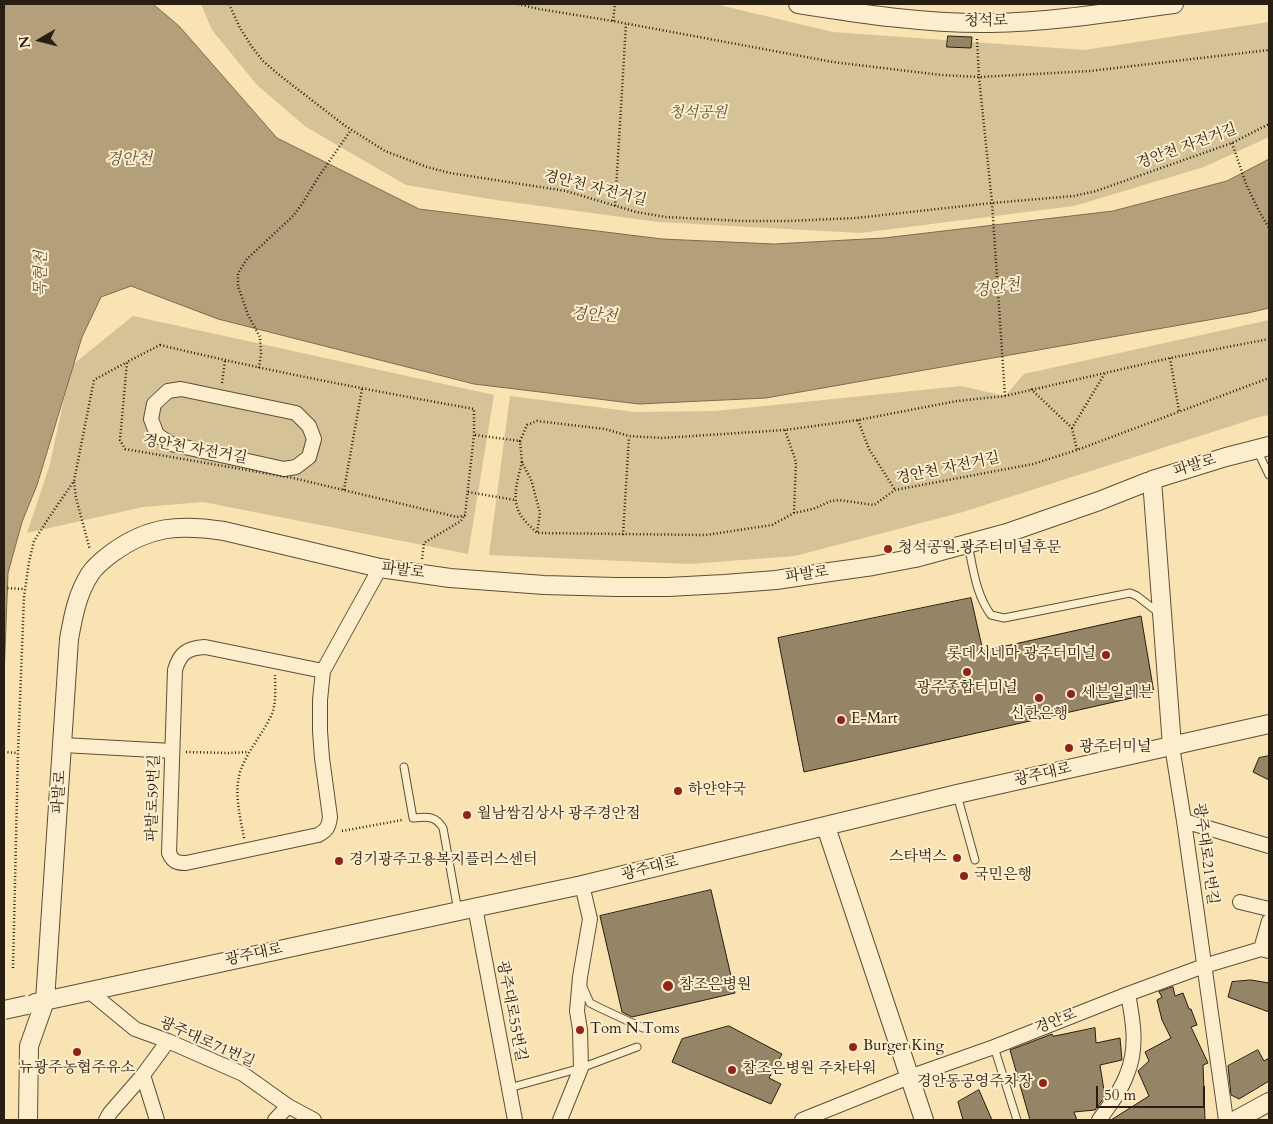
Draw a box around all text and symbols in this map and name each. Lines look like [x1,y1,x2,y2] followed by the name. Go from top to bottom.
[964,13,1008,31] street label: 청석로
[15,15,65,65] north arrow
[14,35,35,49] text: N
[669,105,727,123] park label: 청석공원
[1134,121,1240,173] street label: 경안천 자전거길
[106,150,152,170] water label: 경안천
[542,168,648,210] street label: 경안천 자전거길
[32,251,52,297] water label: 목현천
[973,276,1021,302] water label: 경안천
[570,305,618,327] water label: 경안천
[142,432,248,468] street label: 경안천 자전거길
[895,449,1001,489] street label: 경안천 자전거길
[1172,451,1218,481] street label: 파발로
[898,540,1061,558] place label: 청석공원.광주터미널후문
[882,543,894,555] marker: 청석공원.광주터미널후문
[380,559,426,583] street label: 파발로
[784,563,830,587] street label: 파발로
[947,646,1096,664] place label: 롯데시네마 광주터미널
[1100,649,1112,661] marker: 롯데시네마 광주터미널
[961,666,973,678] marker: 광주종합터미널
[916,680,1018,698] place label: 광주종합터미널
[1081,685,1153,703] place label: 세븐일레븐
[1065,688,1077,700] marker: 세븐일레븐
[1033,692,1045,704] marker: 신한은행
[1010,706,1068,724] place label: 신한은행
[851,711,898,729] place label: E-Mart
[835,714,847,726] marker: E-Mart
[1079,739,1151,757] place label: 광주터미널
[1063,742,1075,754] marker: 광주터미널
[143,754,165,842] street label: 파발로59번길
[1013,760,1073,790] street label: 광주대로
[50,770,70,814] street label: 파발로
[688,782,746,800] place label: 하얀약국
[672,785,684,797] marker: 하얀약국
[1189,802,1221,906] street label: 광주대로21번길
[477,806,640,824] place label: 월남쌈김상사 광주경안점
[461,809,473,821] marker: 월남쌈김상사 광주경안점
[889,849,947,867] place label: 스타벅스
[349,852,537,870] place label: 경기광주고용복지플러스센터
[951,852,963,864] marker: 스타벅스
[620,853,680,885] street label: 광주대로
[333,855,345,867] marker: 경기광주고용복지플러스센터
[974,867,1032,885] place label: 국민은행
[958,870,970,882] marker: 국민은행
[224,940,284,970] street label: 광주대로
[492,959,530,1063] street label: 광주대로55번길
[679,977,751,995] place label: 참조은병원
[661,979,675,993] marker: 참조은병원
[1032,1006,1080,1038] street label: 경안로
[157,1014,257,1072] street label: 광주대로71번길
[590,1021,679,1039] place label: Tom N Toms
[574,1024,586,1036] marker: Tom N Toms
[863,1038,944,1056] place label: Burger King
[847,1041,859,1053] marker: Burger King
[71,1046,83,1058] marker: 뉴광주농협주유소
[19,1060,135,1078] place label: 뉴광주농협주유소
[742,1061,876,1079] place label: 참조은병원 주차타워
[726,1064,738,1076] marker: 참조은병원 주차타워
[917,1074,1033,1092] place label: 경안동공영주차장
[1098,1076,1207,1108] scale bar
[1037,1077,1049,1089] marker: 경안동공영주차장
[1104,1085,1136,1105] text: 50 m

